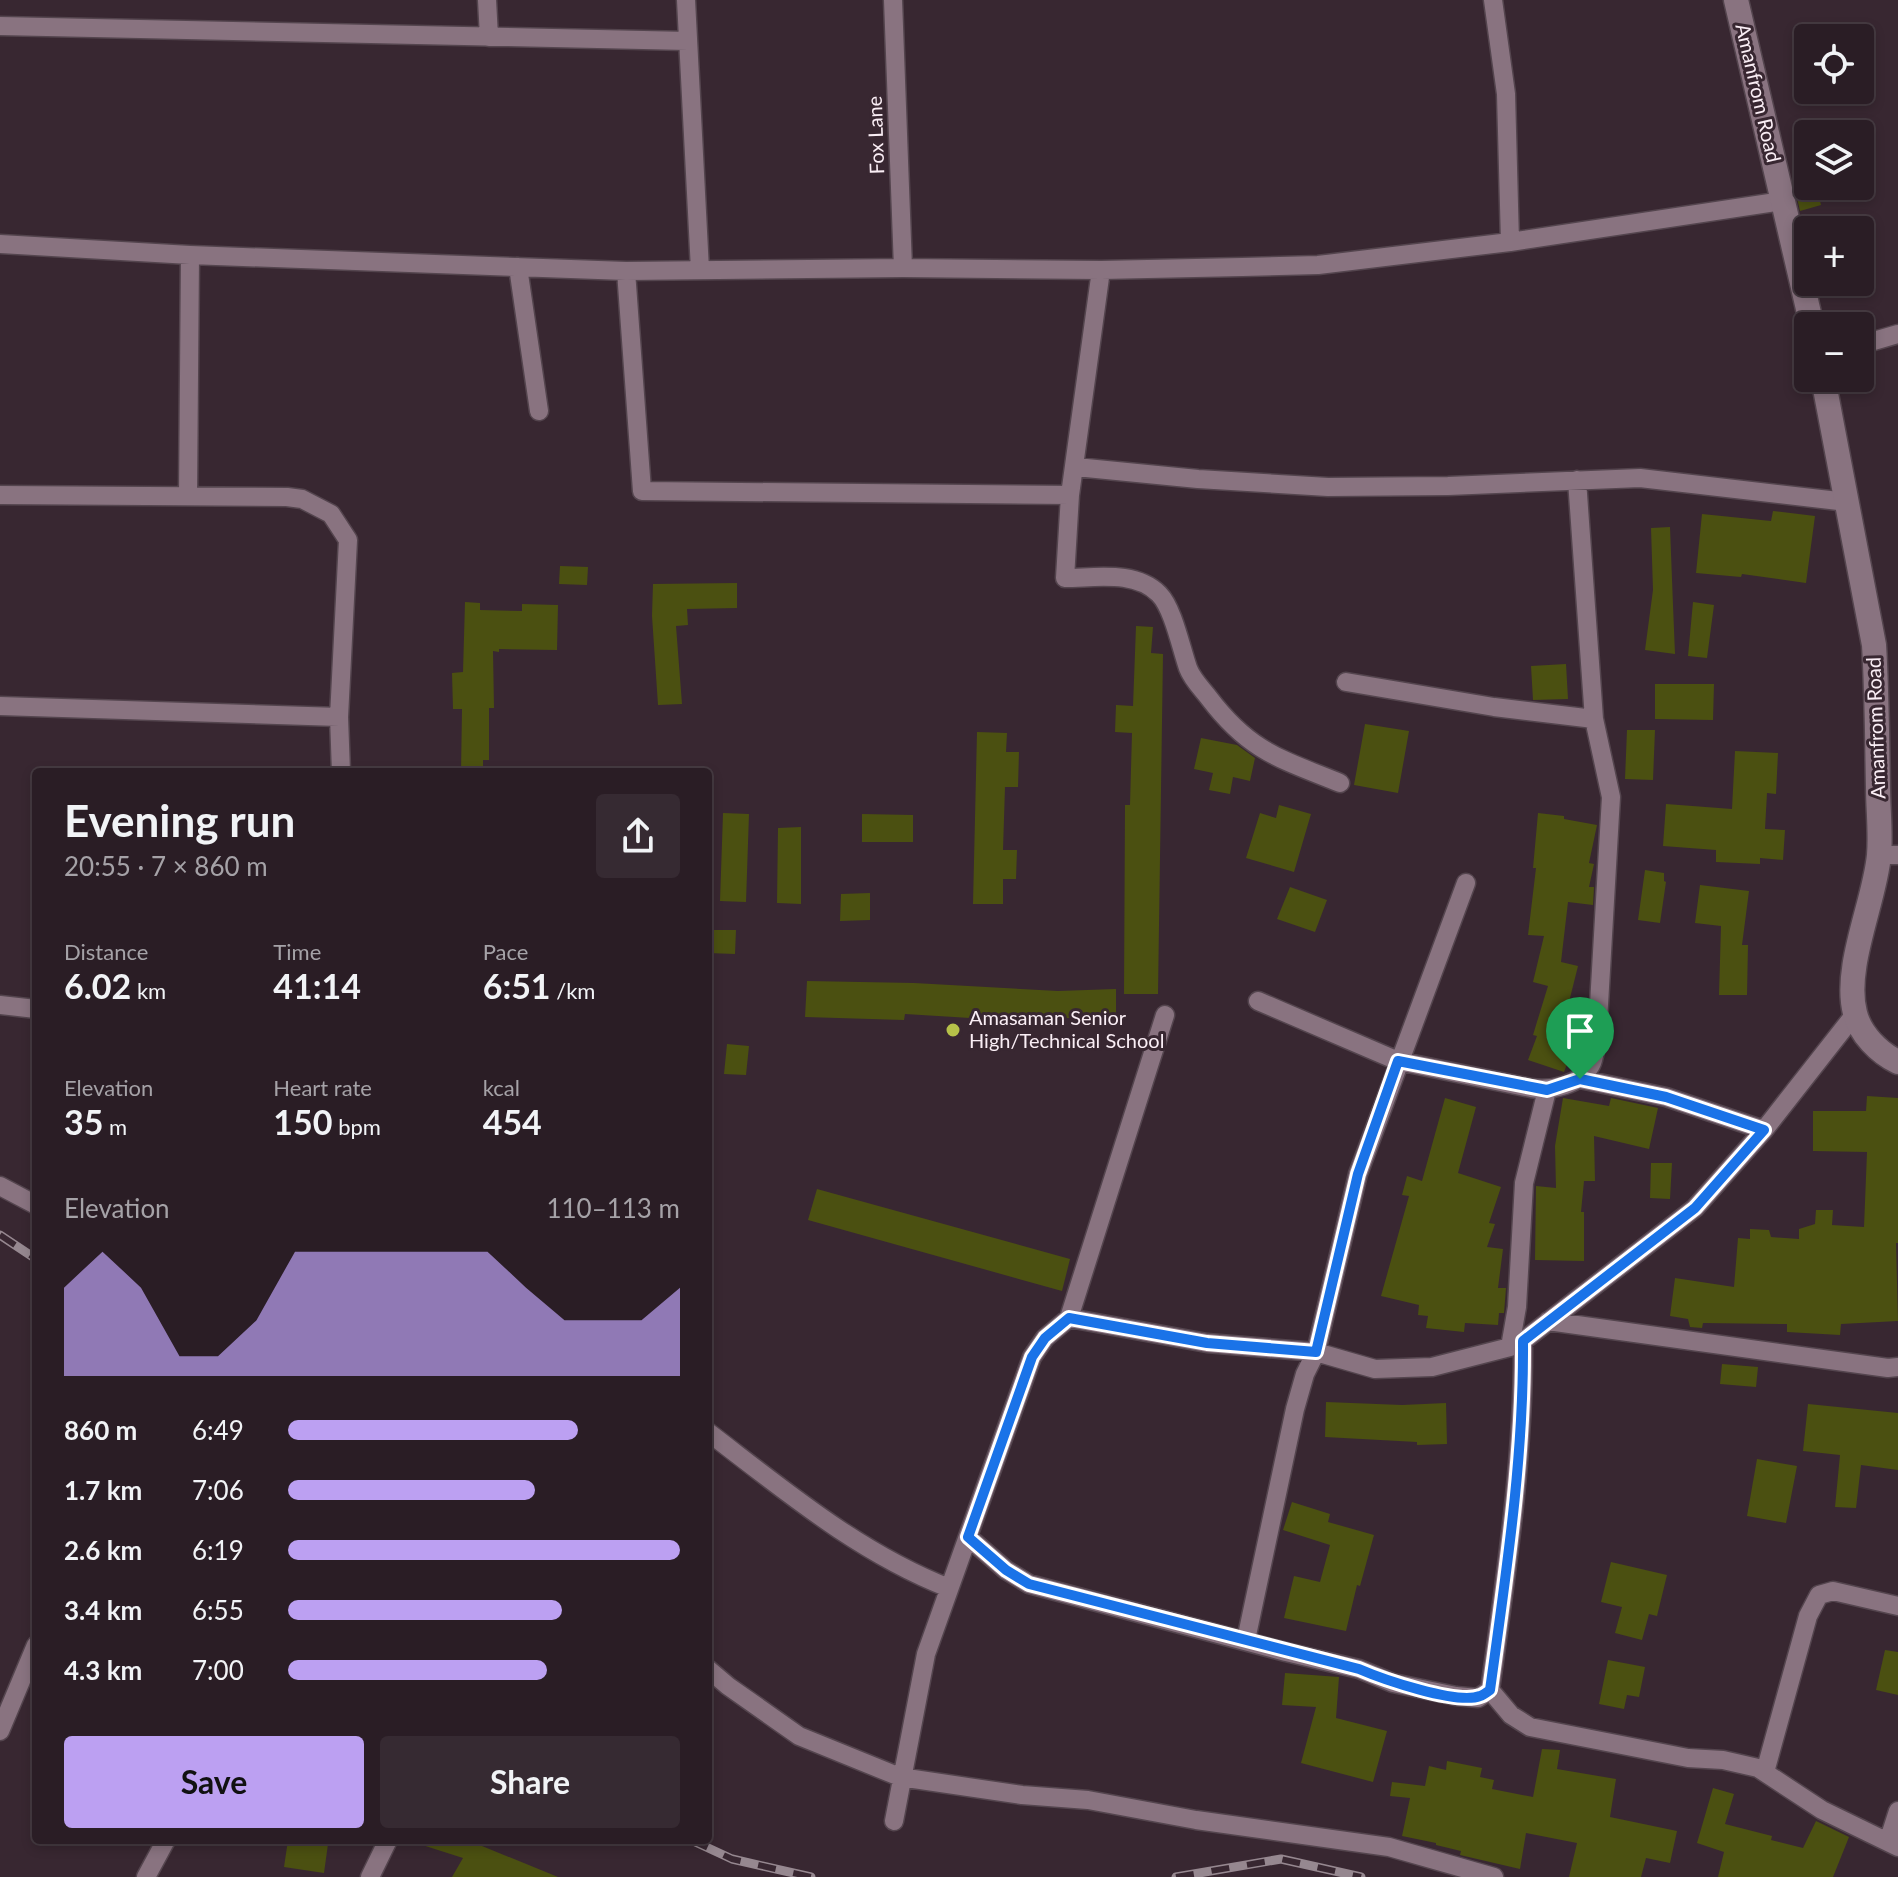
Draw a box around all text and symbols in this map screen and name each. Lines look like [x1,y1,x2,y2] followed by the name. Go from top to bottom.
[1731,21,1787,165] street label: Amanfrom Road
[1794,24,1874,392] map controls
[1794,24,1874,104] button: locate
[862,95,888,175] street label: Fox Lane
[1794,120,1874,200] button: layers
[1794,216,1874,296] button: +
[1794,312,1874,392] button: −
[1861,657,1889,799] street label: Amanfrom Road
[64,794,295,846] text: Evening run
[596,794,680,878] button: share
[64,850,268,882] text: 20:55 · 7 × 860 m
[64,938,148,965] text: Distance
[273,938,321,965] text: Time
[483,938,528,965] text: Pace
[64,965,131,1006] text: 6.02
[273,965,361,1006] text: 41:14
[483,965,551,1006] text: 6:51
[131,977,166,1004] text: km
[551,977,595,1004] text: /km
[1546,997,1614,1079] pin
[969,1005,1164,1052] place label: Amasaman Senior High/Technical School
[1558,1009,1602,1053] icon: arrive
[944,1021,962,1039] marker: Amasaman Senior High/Technical School
[64,1074,153,1101] text: Elevation
[273,1074,372,1101] text: Heart rate
[483,1074,520,1101] text: kcal
[64,1101,103,1142] text: 35
[273,1101,333,1142] text: 150
[483,1101,542,1142] text: 454
[103,1113,127,1140] text: m
[333,1113,381,1140] text: bpm
[64,1192,170,1224] text: Elevation
[546,1192,680,1224] text: 110–113 m
[64,1414,137,1446] text: 860 m
[192,1414,244,1446] text: 6:49
[64,1474,142,1506] text: 1.7 km
[192,1474,244,1506] text: 7:06
[64,1534,142,1566] text: 2.6 km
[192,1534,244,1566] text: 6:19
[64,1594,142,1626] text: 3.4 km
[192,1594,244,1626] text: 6:55
[64,1654,142,1686] text: 4.3 km
[192,1654,244,1686] text: 7:00
[64,1736,364,1828] button: Save
[380,1736,680,1828] button: Share

